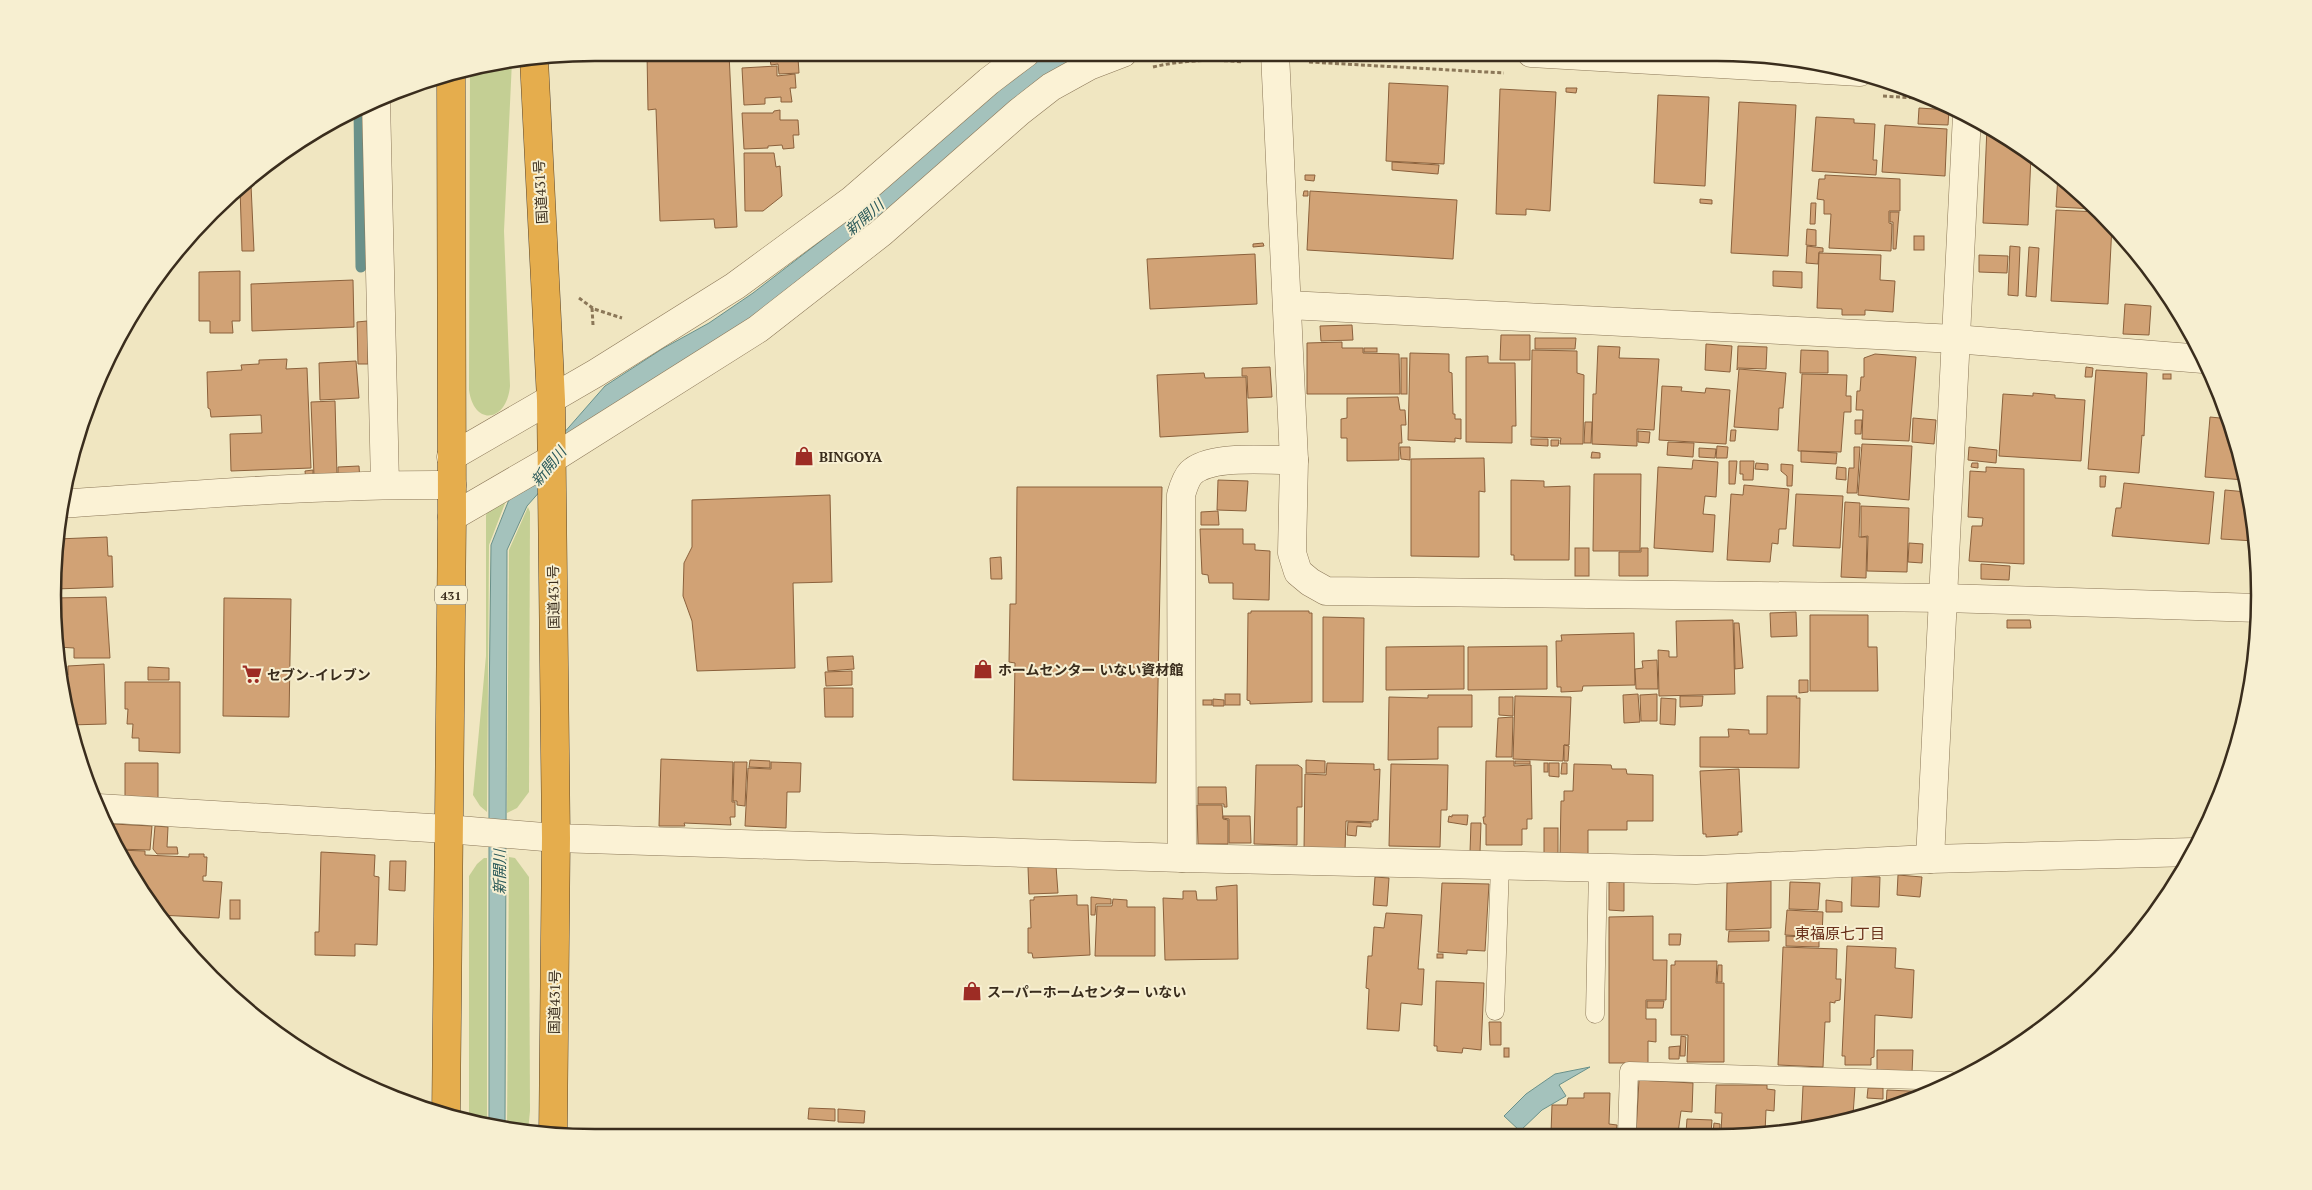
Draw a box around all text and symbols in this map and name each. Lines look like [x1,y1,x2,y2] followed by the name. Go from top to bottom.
[529,159,551,225] street label: 国道431号
[840,193,889,239] water label: 新開川
[526,441,571,490] water label: 新開川
[793,445,815,467] shop icon: BINGOYA
[819,447,883,466] place label: BINGOYA
[543,565,563,629] street label: 国道431号
[435,586,467,604] road number: 431
[972,658,994,680] shop icon: ホームセンター いない資材館
[998,660,1183,679] place label: ホームセンター いない資材館
[241,663,263,685] supermarket icon: セブン-イレブン
[267,665,371,684] place label: セブン-イレブン
[489,848,509,895] water label: 新開川
[1795,923,1885,943] district label: 東福原七丁目
[544,970,564,1034] street label: 国道431号
[961,980,983,1002] shop icon: スーパーホームセンター いない
[987,982,1186,1001] place label: スーパーホームセンター いない

